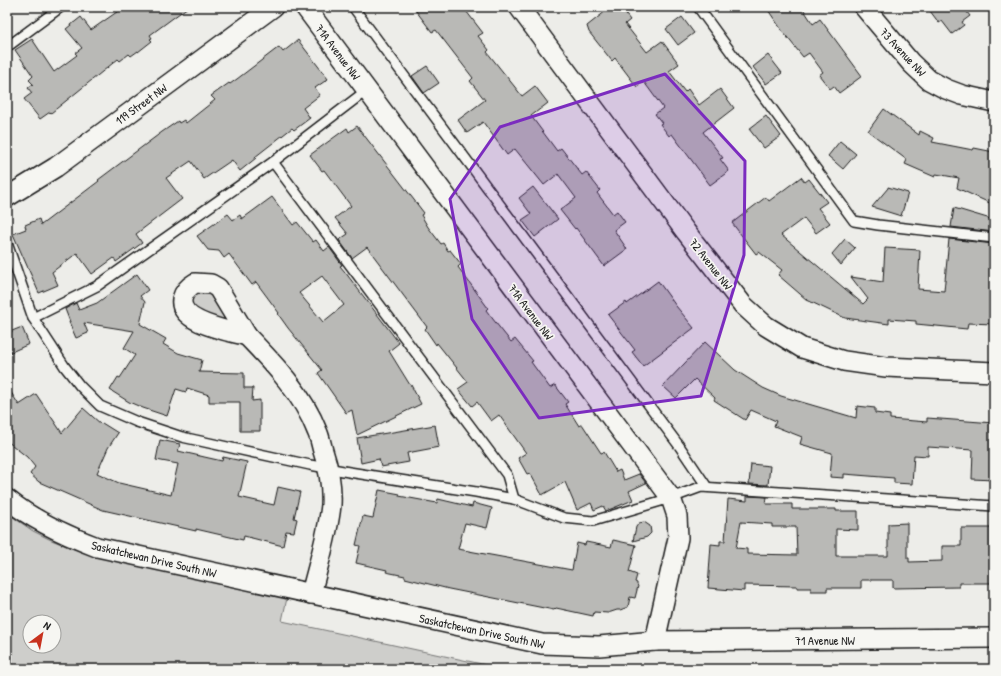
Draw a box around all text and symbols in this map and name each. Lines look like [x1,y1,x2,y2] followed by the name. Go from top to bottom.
[311,21,365,84] street label: 71A Avenue NW
[876,24,930,81] street label: 73 Avenue NW
[112,79,171,129] street label: 119 Street NW
[685,235,737,294] street label: 72 Avenue NW
[504,281,558,344] street label: 71A Avenue NW
[90,536,219,582] street label: Saskatchewan Drive South NW
[418,609,547,653] street label: Saskatchewan Drive South NW
[22,614,62,654] north arrow
[41,618,54,633] text: N
[795,632,856,649] street label: 71 Avenue NW

